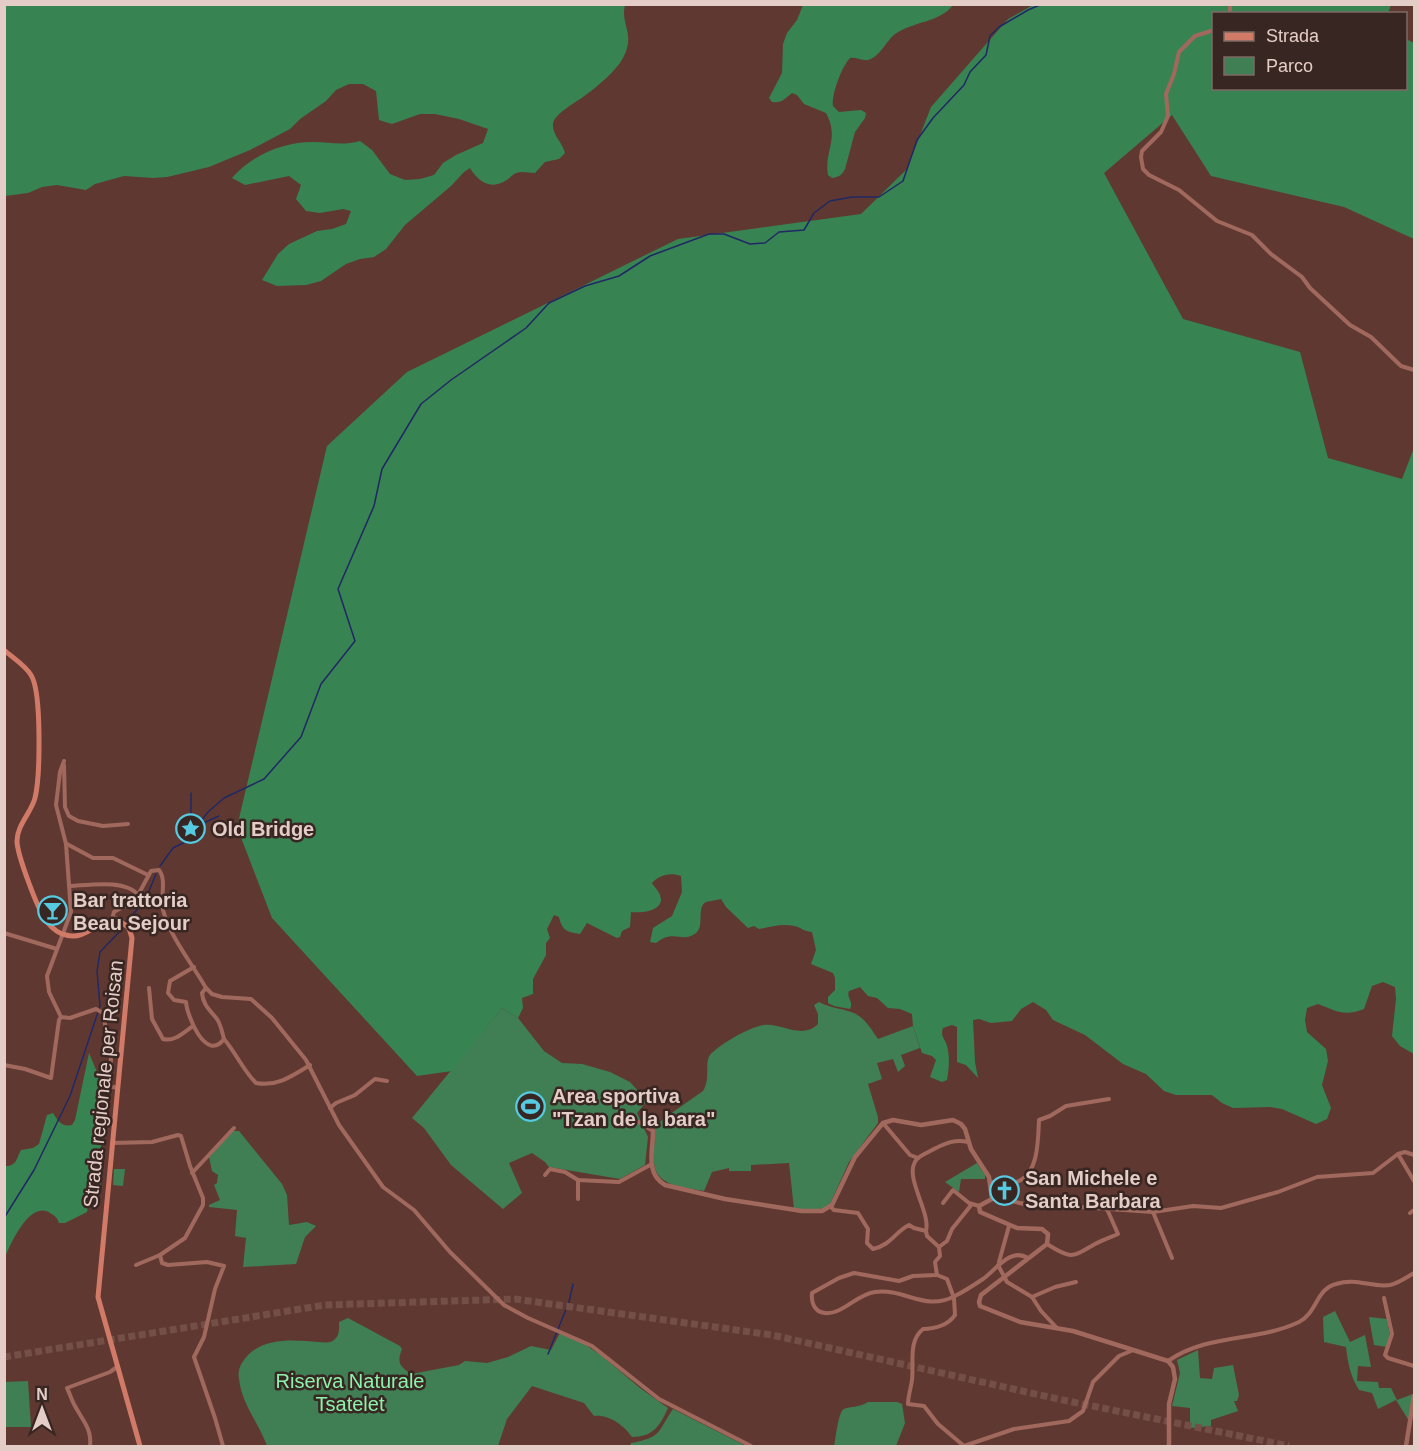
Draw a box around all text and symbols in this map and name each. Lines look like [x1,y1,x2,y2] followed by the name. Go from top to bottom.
[1212,12,1407,90] legend
[1266,26,1320,46] text: Strada
[1266,56,1313,76] text: Parco
[175,813,207,845] place icon: Old Bridge
[212,818,314,840] place label: Old Bridge
[73,889,190,934] place label: Bar trattoria Beau Sejour
[36,895,68,927] bar icon: Bar trattoria Beau Sejour
[79,959,127,1209] street label: Strada regionale per Roisan
[552,1085,715,1130] place label: Area sportiva "Tzan de la bara"
[515,1091,547,1123] sports icon: Area sportiva "Tzan de la bara"
[1025,1167,1161,1212] place label: San Michele e Santa Barbara
[988,1174,1020,1206] church icon: San Michele e Santa Barbara
[276,1370,424,1415] park label: Riserva Naturale Tsatelet
[12,1379,72,1439] north arrow
[36,1386,48,1403] text: N

